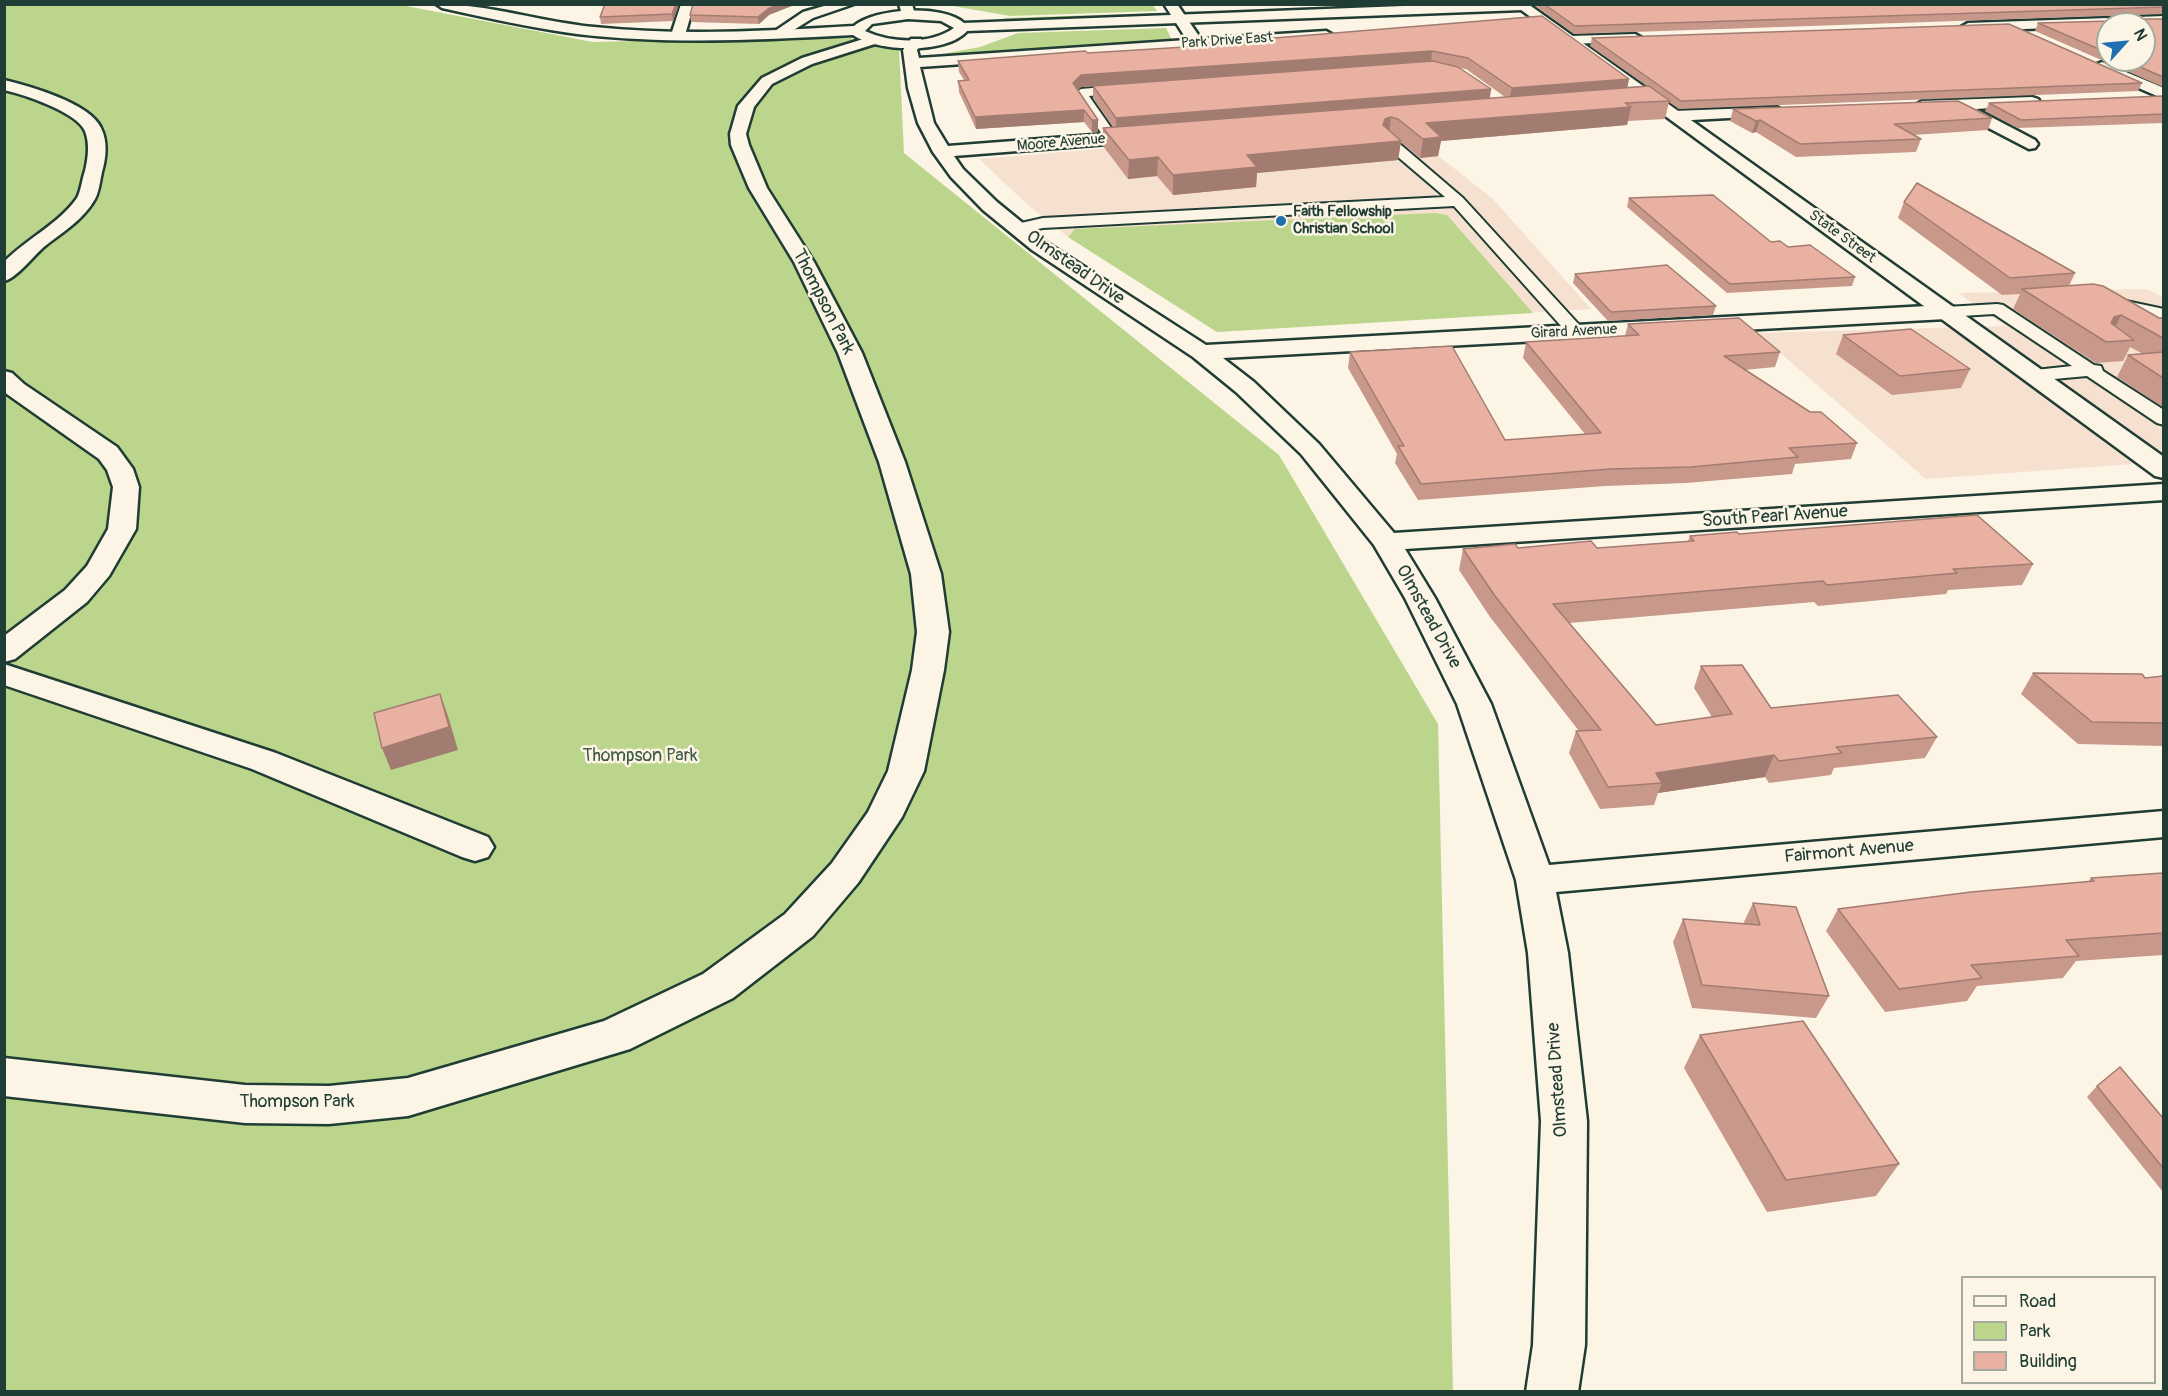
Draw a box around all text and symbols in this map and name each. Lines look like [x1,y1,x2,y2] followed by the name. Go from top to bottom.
[2096,12,2156,72] north arrow
[2129,25,2152,44] text: N
[1180,29,1274,53] street label: Park Drive East
[1016,130,1106,156] street label: Moore Avenue
[1293,203,1394,238] place label: Faith Fellowship Christian School
[1805,207,1879,267] street label: State Street
[1274,214,1288,228] marker: Faith Fellowship Christian School
[1022,226,1128,310] street label: Olmstead Drive
[787,246,859,358] street label: Thompson Park
[1530,321,1618,343] street label: Girard Avenue
[1701,501,1849,533] street label: South Pearl Avenue
[1391,561,1465,673] street label: Olmstead Drive
[582,745,698,767] park label: Thompson Park
[1783,836,1915,868] street label: Fairmont Avenue
[1543,1022,1573,1138] street label: Olmstead Drive
[239,1091,355,1113] street label: Thompson Park
[1961,1276,2156,1384] legend
[2019,1290,2056,1313] text: Road
[2019,1320,2051,1343] text: Park
[2019,1350,2077,1373] text: Building

